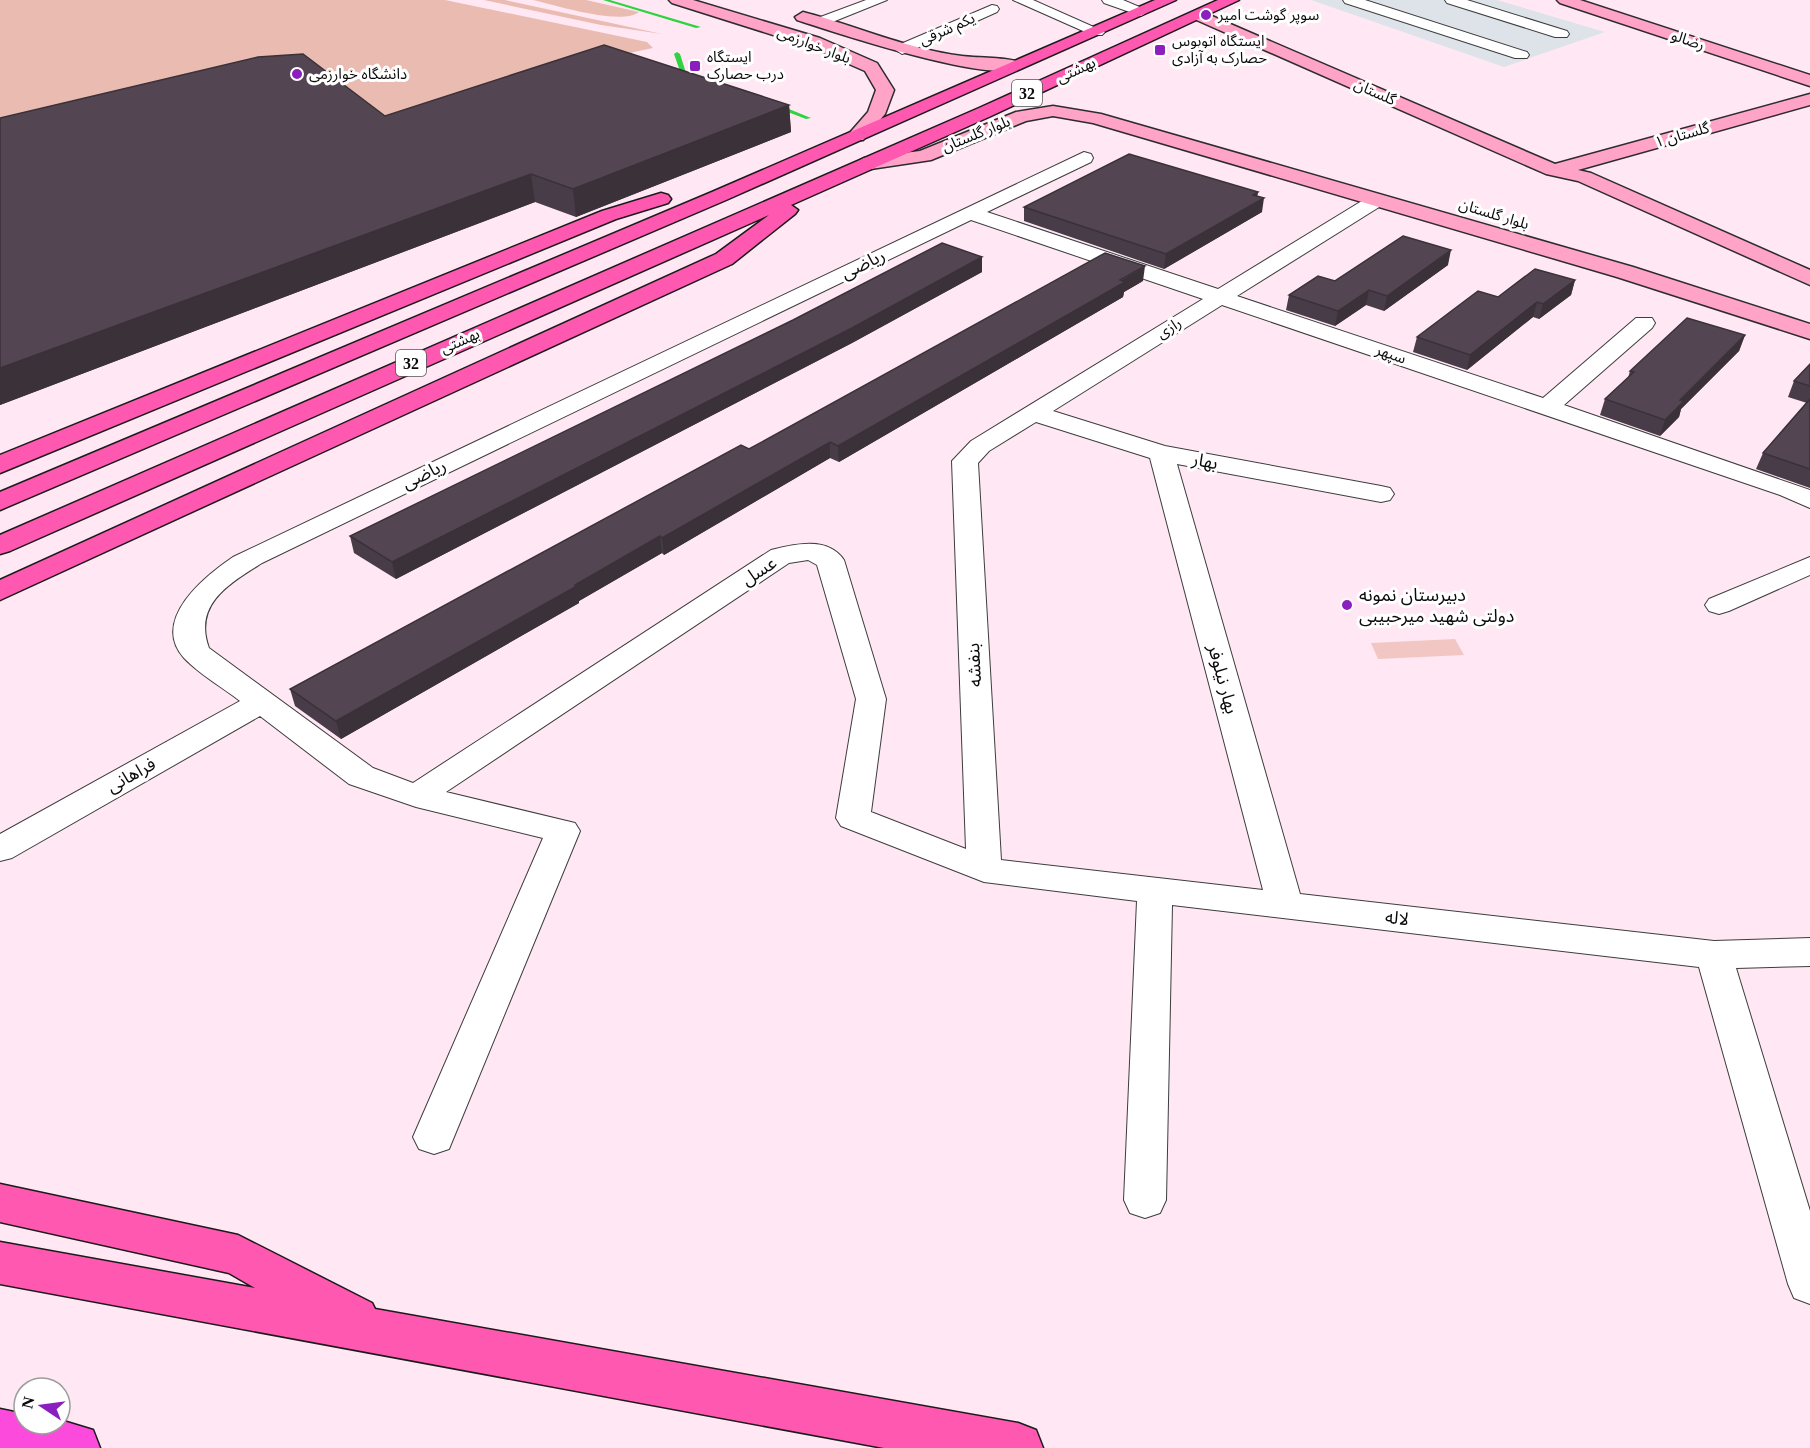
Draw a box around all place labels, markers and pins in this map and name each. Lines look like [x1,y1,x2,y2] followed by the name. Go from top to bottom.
[1217,7,1319,25] place label: سوپر گوشت امیر
[1199,8,1213,22] marker: سوپر گوشت امیر
[1172,33,1267,67] place label: ایستگاه اتوبوس حصارک به آزادی
[1153,43,1167,57] marker: ایستگاه اتوبوس حصارک به آزادی
[707,49,784,83] place label: ایستگاه درب حصارک
[688,59,702,73] marker: ایستگاه درب حصارک
[309,66,407,83] place label: دانشگاه خوارزمی
[290,67,304,81] marker: دانشگاه خوارزمی
[1359,585,1514,627] place label: دبیرستان نمونه دولتی شهید میرحبیبی
[1340,598,1354,612] marker: دبیرستان نمونه دولتی شهید میرحبیبی

